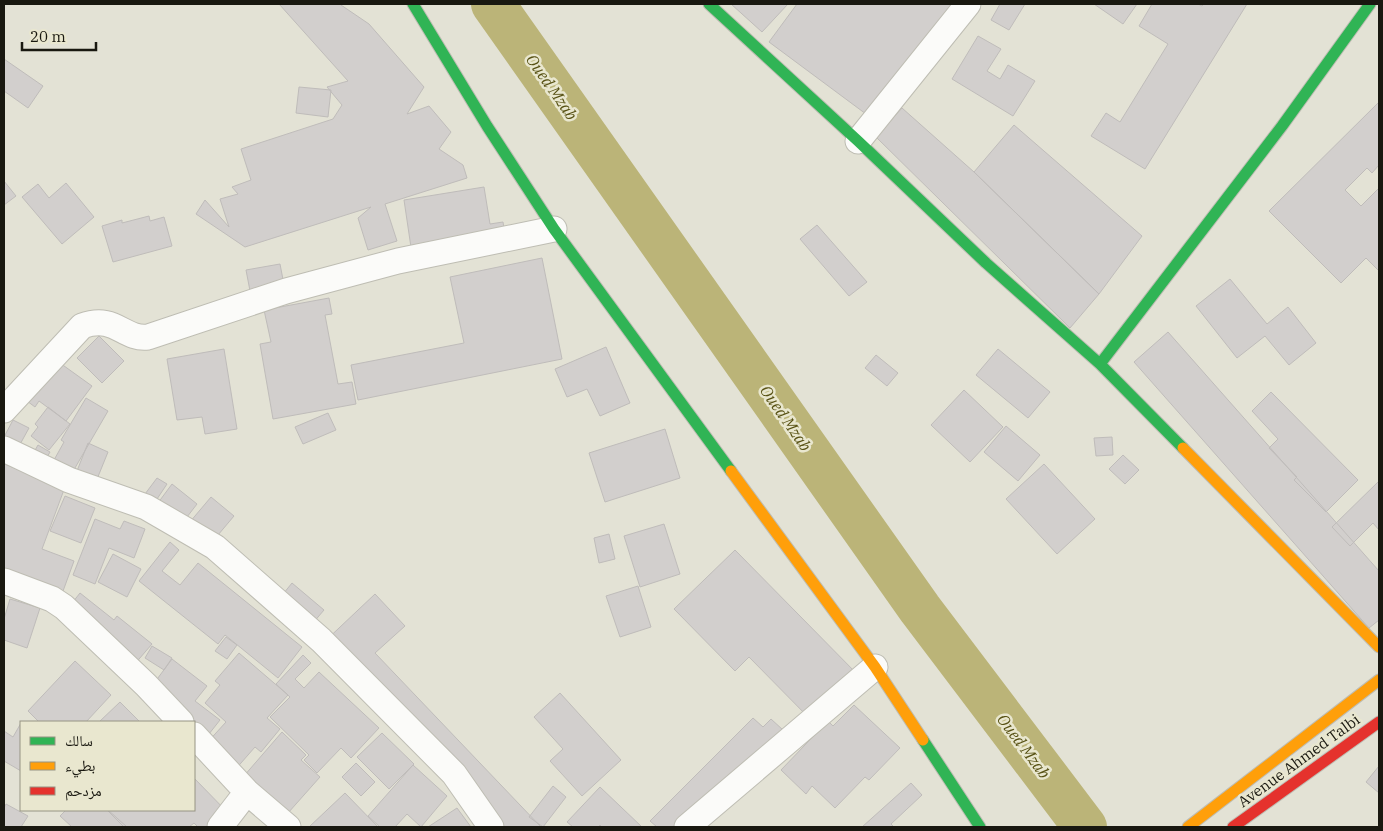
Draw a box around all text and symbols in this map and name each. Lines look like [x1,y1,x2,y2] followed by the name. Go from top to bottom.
[22,20,96,52] scale bar
[30,27,66,46] text: 20 m
[522,50,582,124] water label: Oued Mzab
[756,381,816,455] water label: Oued Mzab
[993,710,1055,782] water label: Oued Mzab
[1234,710,1364,811] street label: Avenue Ahmed Talbi
[20,721,195,811] legend
[65,731,93,750] text: سالك
[65,756,95,778] text: بطيء
[65,781,102,801] text: مزدحم

